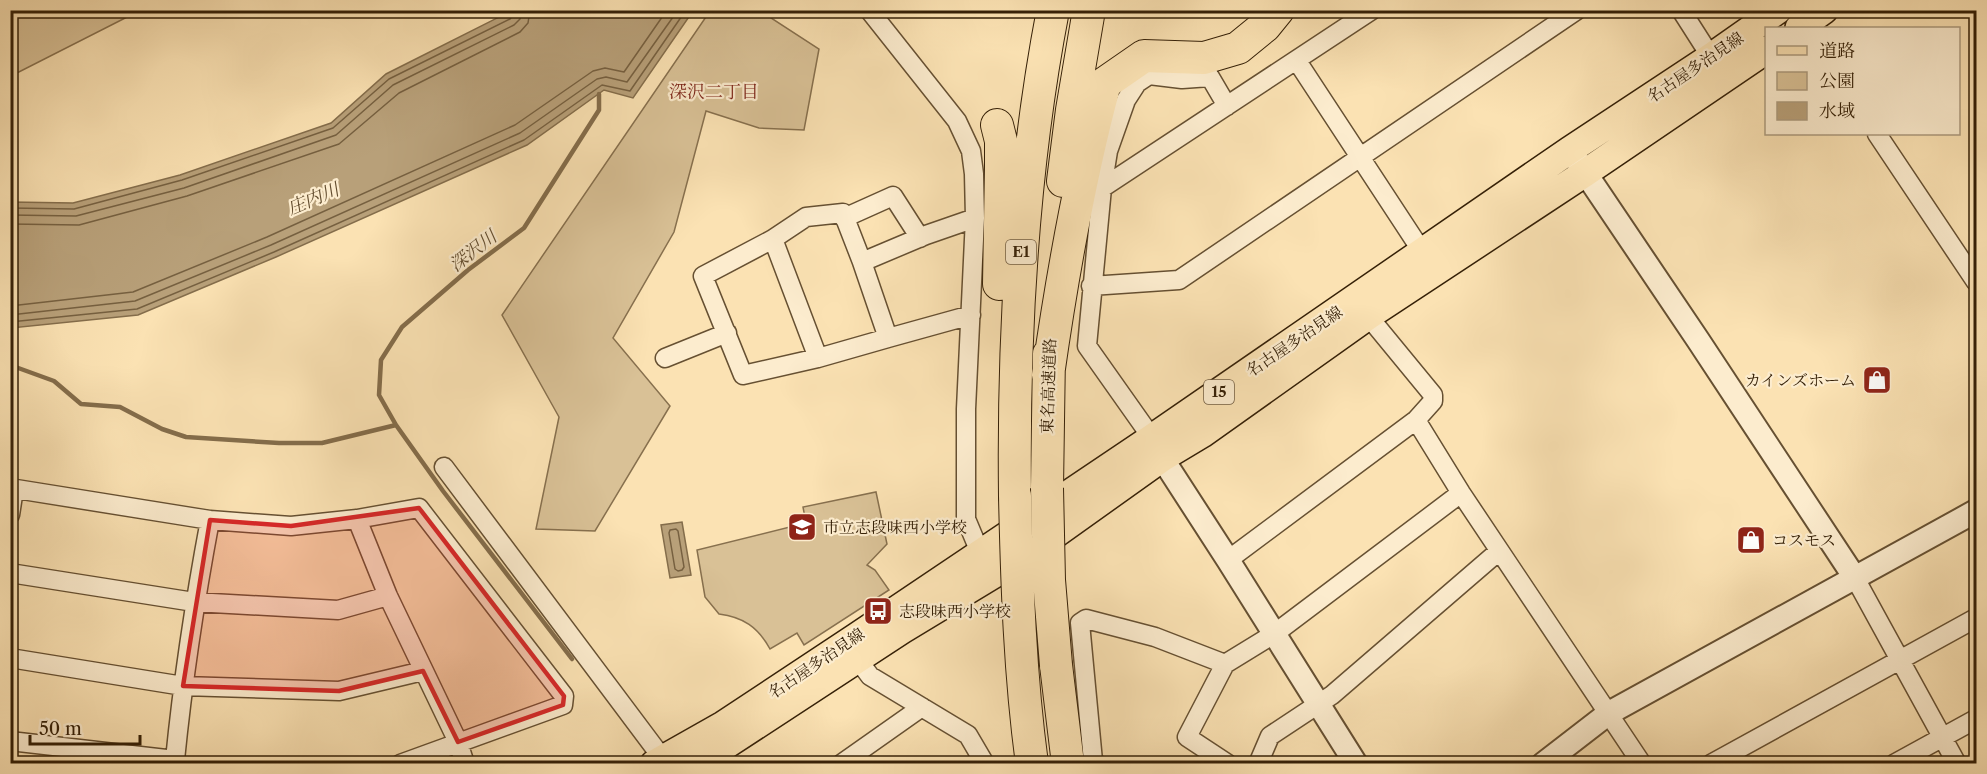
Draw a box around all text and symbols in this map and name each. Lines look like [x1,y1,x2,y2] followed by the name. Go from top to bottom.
[1643,27,1747,107] street label: 名古屋多治見線
[1765,27,1960,135] legend
[1819,40,1855,62] text: 道路
[1819,70,1855,92] text: 公園
[669,81,759,103] district label: 深沢二丁目
[1819,100,1855,122] text: 水域
[284,178,344,220] water label: 庄内川
[445,224,503,276] water label: 深沢川
[1006,240,1036,264] road number: E1
[1242,301,1346,381] street label: 名古屋多治見線
[1036,338,1060,434] street label: 東名高速道路
[1861,364,1893,396] shop icon: カインズホーム
[1745,370,1856,390] place label: カインズホーム
[1204,380,1234,404] road number: 15
[786,511,818,543] school or university icon: 市立志段味西小学校
[823,517,967,537] place label: 市立志段味西小学校
[1735,524,1767,556] shop icon: コスモス
[1772,530,1836,550] place label: コスモス
[862,595,894,627] bus stop icon: 志段味西小学校
[899,601,1011,621] place label: 志段味西小学校
[764,623,868,703] street label: 名古屋多治見線
[30,708,140,746] scale bar
[39,718,82,740] text: 50 m

